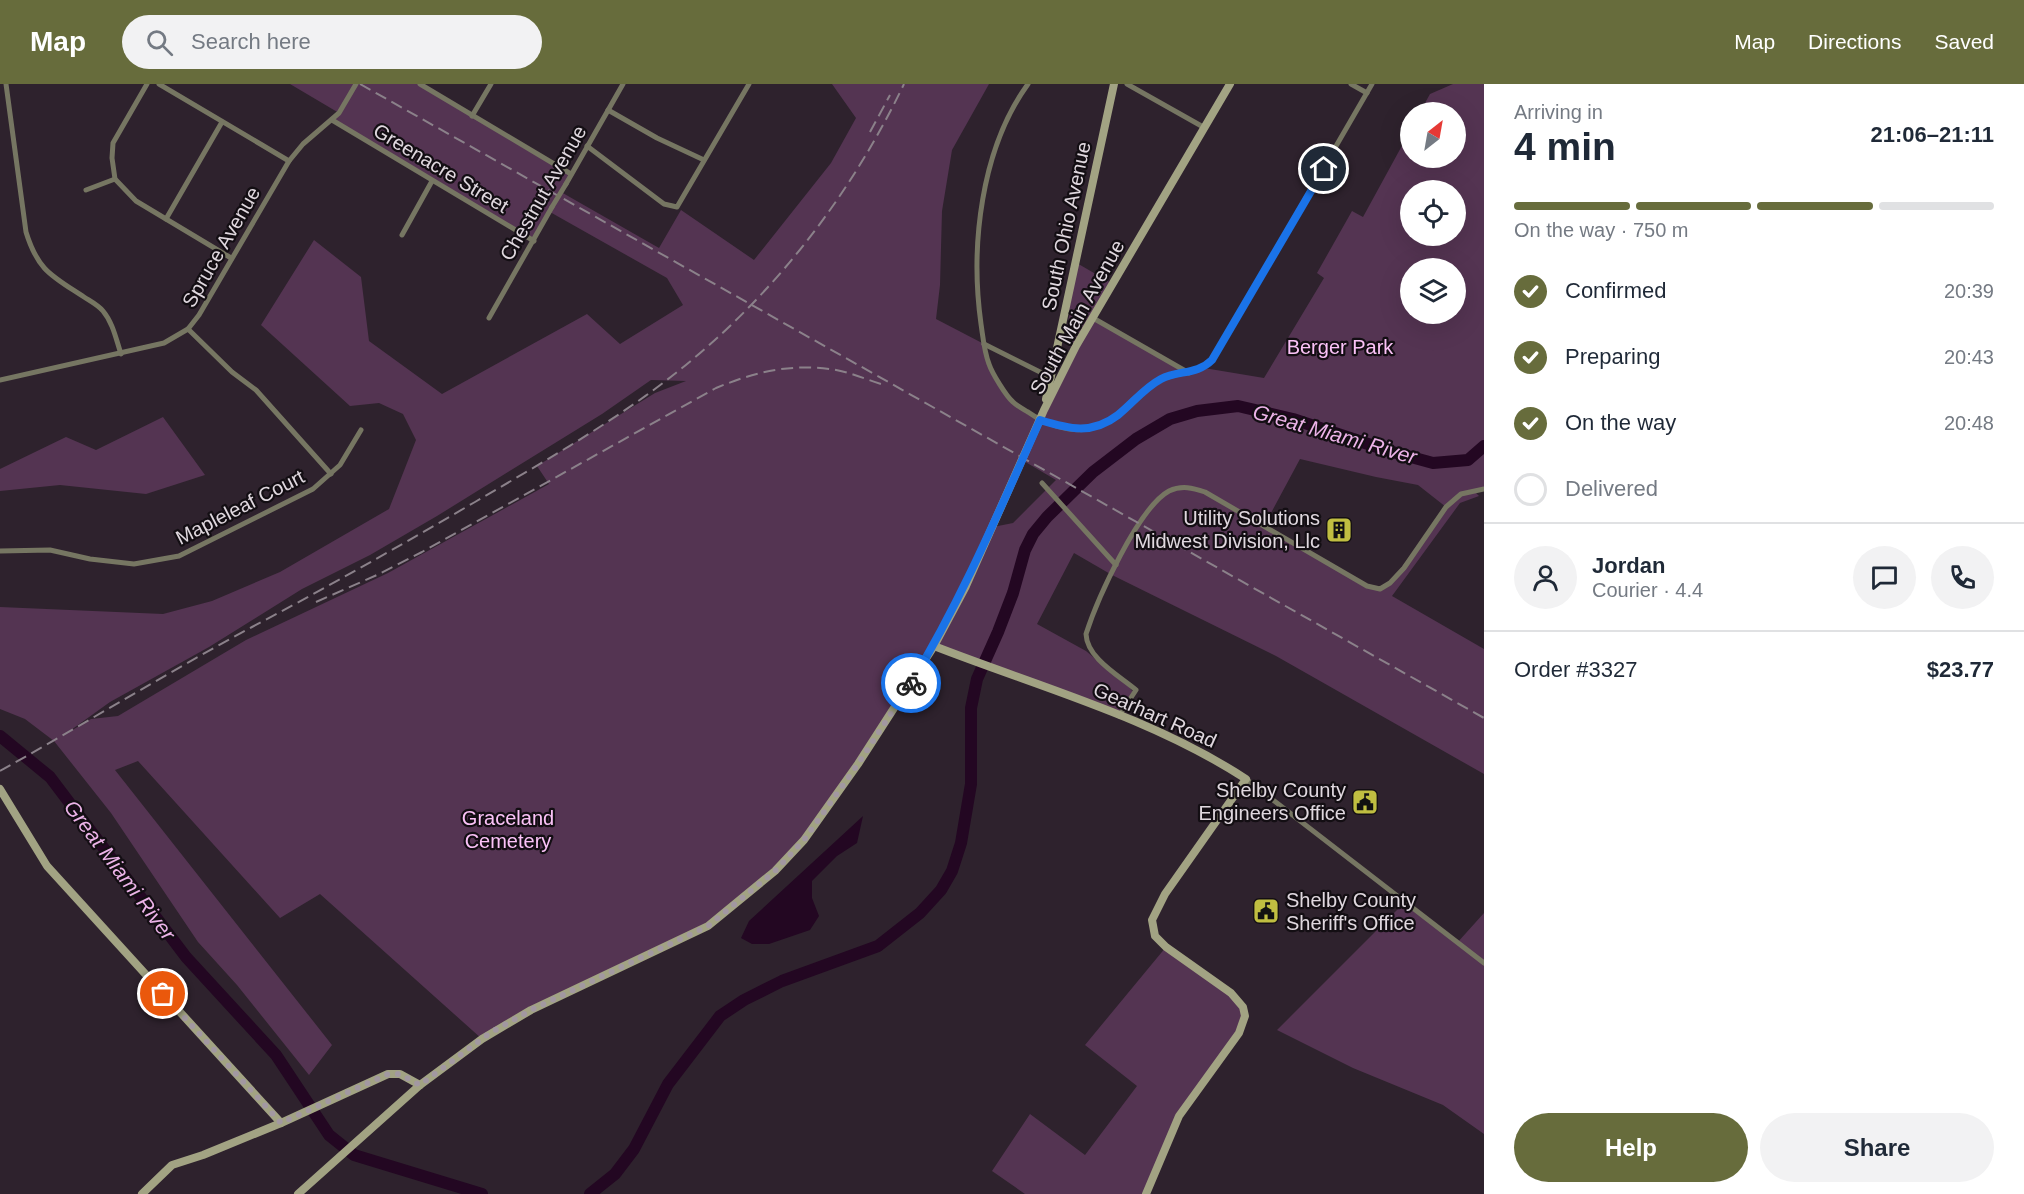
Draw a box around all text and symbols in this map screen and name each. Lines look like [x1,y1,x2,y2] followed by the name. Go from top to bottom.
[122,15,542,69] search box
[30,26,86,57] text: Map
[143,26,176,59] icon: search
[191,29,311,54] text: Search here
[1734,30,1775,53] text: Map
[1808,30,1901,53] text: Directions
[1934,30,1994,53] text: Saved
[1514,101,1603,123] text: Arriving in
[1400,102,1466,168] north arrow
[1400,102,1466,324] map controls
[370,119,513,217] street label: Greenacre Street
[495,122,591,264] street label: Chestnut Avenue
[1870,122,1994,147] text: 21:06–21:11
[1514,125,1616,168] text: 4 min
[1037,140,1095,312] street label: South Ohio Avenue
[1298,143,1349,194] pin
[1307,152,1340,185] icon: home
[1400,180,1466,246] button: locate
[178,183,264,311] street label: Spruce Avenue
[1514,219,1689,241] text: On the way · 750 m
[1025,236,1129,398] street label: South Main Avenue
[1400,258,1466,324] button: layers
[1514,275,1547,308] icon: check
[1565,278,1666,303] text: Confirmed
[1944,280,1994,302] text: 20:39
[1287,336,1394,358] park label: Berger Park
[1514,341,1547,374] icon: check
[1565,344,1660,369] text: Preparing
[1944,346,1994,368] text: 20:43
[1251,400,1420,469] water label: Great Miami River
[1514,407,1547,440] icon: check
[1565,410,1676,435] text: On the way
[1944,412,1994,434] text: 20:48
[172,465,308,549] street label: Mapleleaf Court
[1565,476,1658,501] text: Delivered
[1134,507,1320,552] place label: Utility Solutions Midwest Division, Llc
[1324,515,1354,545] building icon: Utility Solutions Midwest Division, Llc
[1514,546,1577,609] button: person
[1853,546,1916,609] button: chat
[1931,546,1994,609] button: phone
[1592,553,1665,578] text: Jordan
[1592,579,1703,601] text: Courier · 4.4
[881,653,941,713] courier
[1514,657,1638,682] text: Order #3327
[1927,657,1994,682] text: $23.77
[895,667,928,700] icon: bike
[1090,678,1220,752] street label: Gearhart Road
[1199,779,1346,824] place label: Shelby County Engineers Office
[1350,787,1380,817] public building icon: Shelby County Engineers Office
[60,796,181,945] water label: Great Miami River
[462,807,554,852] park label: Graceland Cemetery
[1286,889,1416,934] place label: Shelby County Sheriff's Office
[1251,896,1281,926] public building icon: Shelby County Sheriff's Office
[137,968,188,1019] pin
[146,977,179,1010] icon: bag
[1514,1113,1748,1182] button: Help
[1760,1113,1994,1182] button: Share

